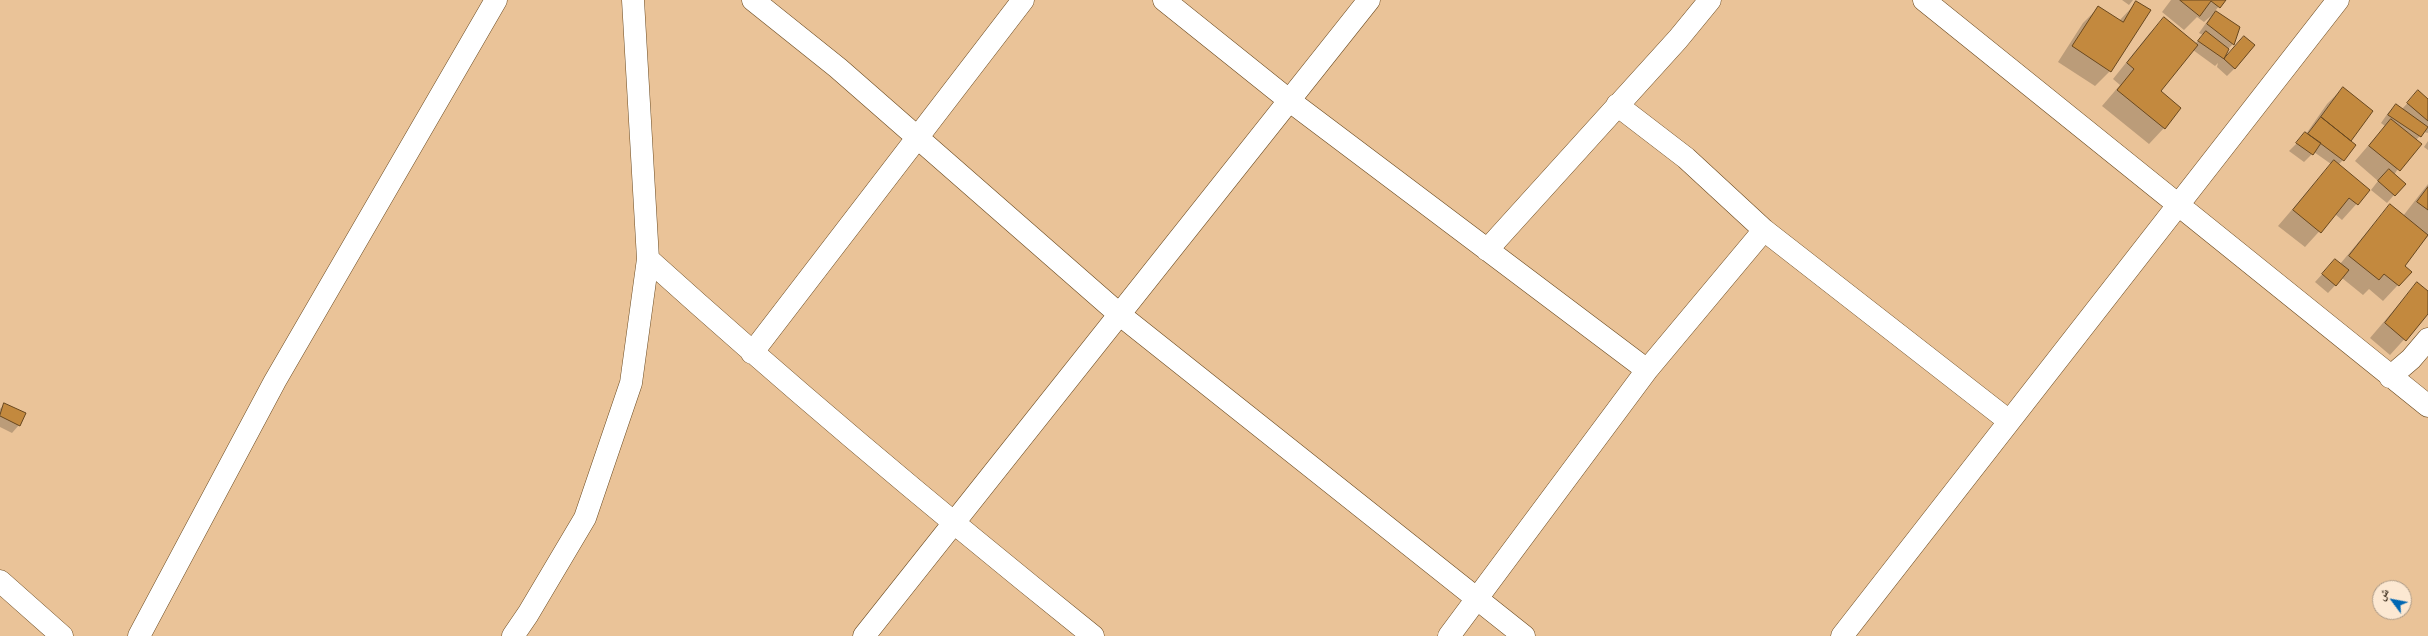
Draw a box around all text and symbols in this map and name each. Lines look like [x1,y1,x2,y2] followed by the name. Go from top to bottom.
[2372,580,2412,620] north arrow
[2373,585,2392,603] text: ش

